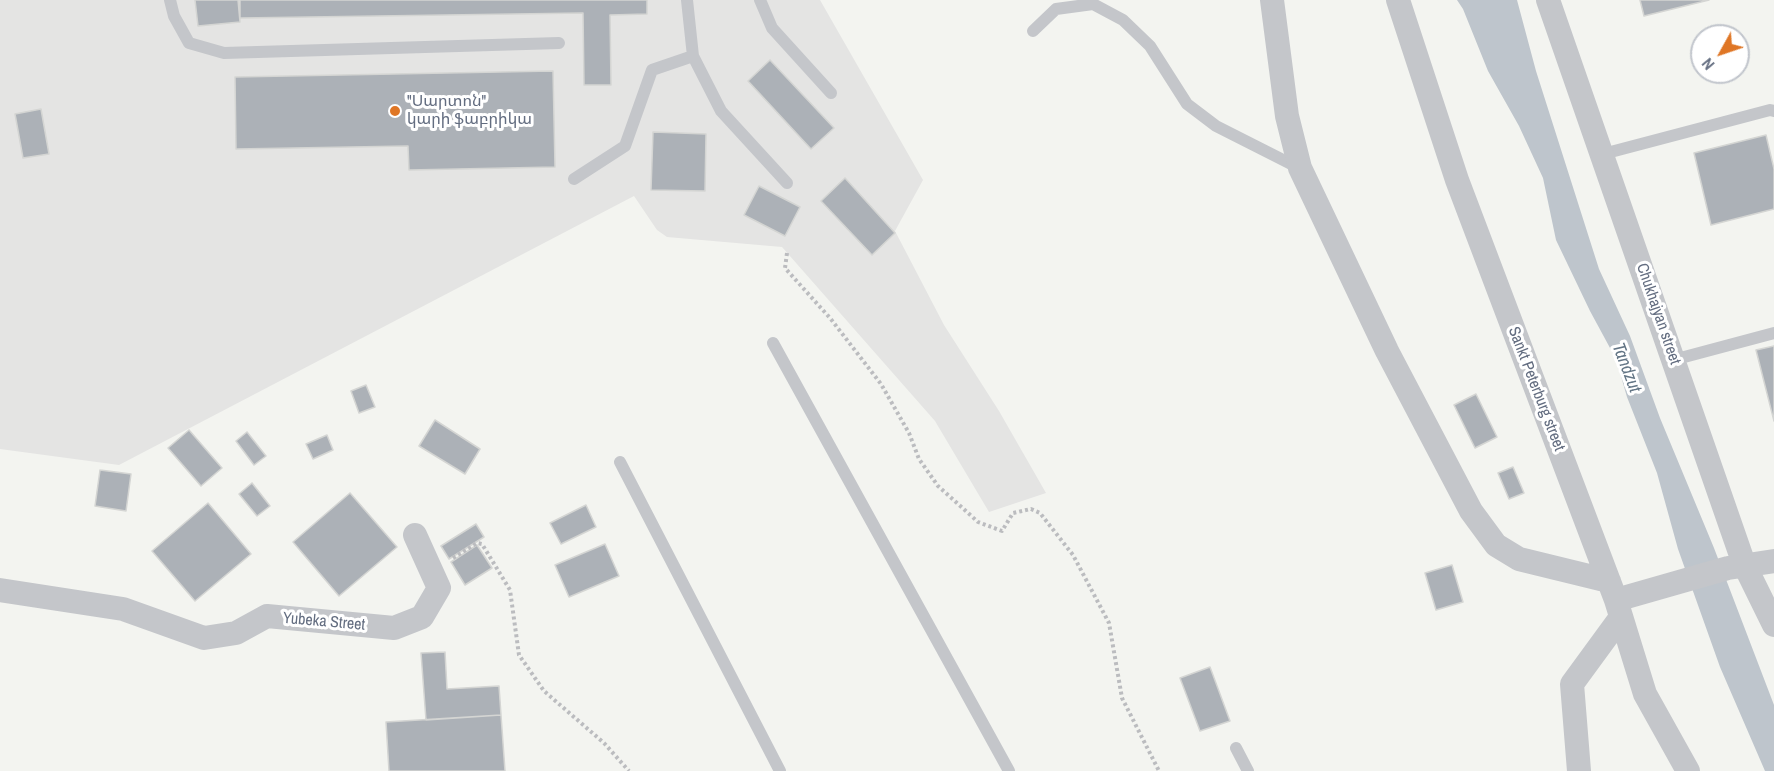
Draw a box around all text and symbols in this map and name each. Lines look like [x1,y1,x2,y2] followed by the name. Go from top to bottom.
[1690,24,1750,84] north arrow
[1696,54,1719,75] text: N
[407,92,532,130] place label: "Սարտոն" կարի ֆաբրիկա
[388,104,402,118] marker: "Սարտոն" կարի ֆաբրիկա
[1632,261,1684,367] street label: Chukhajyan street
[1504,324,1568,454] street label: Sankt Peterburg street
[1607,340,1645,396] water label: Tandzut
[282,609,366,635] street label: Yubeka Street

